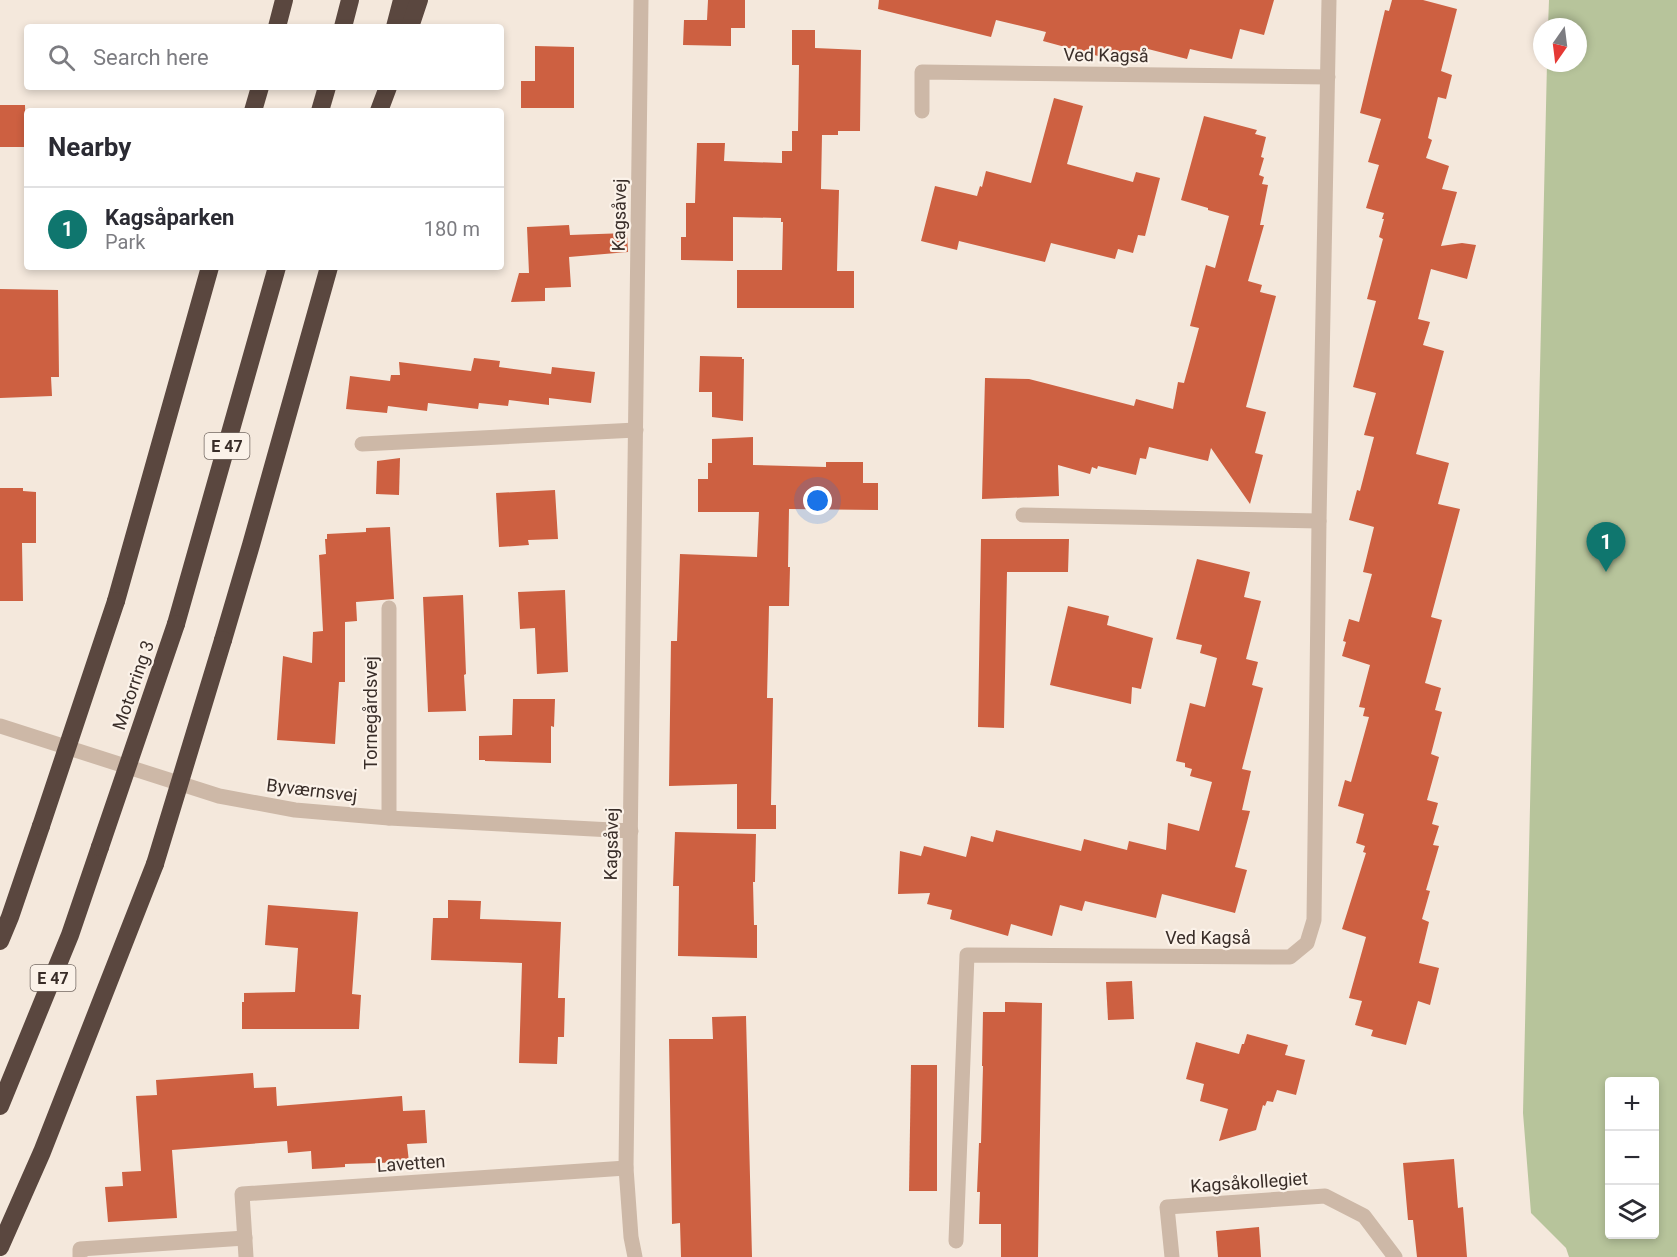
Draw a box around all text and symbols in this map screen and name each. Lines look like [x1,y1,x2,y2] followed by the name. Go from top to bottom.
[1533,18,1587,72] north arrow
[24,24,504,90] search box
[45,41,78,74] icon: search
[1063,44,1149,66] street label: Ved Kagså
[93,45,209,70] text: Search here
[48,132,131,162] text: Nearby
[608,179,630,251] street label: Kagsåvej
[105,205,234,230] text: Kagsåparken
[62,217,73,241] text: 1
[424,217,480,241] text: 180 m
[105,230,145,254] text: Park
[204,433,250,459] road number: E 47
[803,486,832,515] your location
[1586,522,1626,572] pin: 1
[108,638,158,732] street label: Motorring 3
[360,656,381,770] street label: Tornegårdsvej
[265,774,359,806] street label: Byværnsvej
[600,808,622,880] street label: Kagsåvej
[1165,927,1251,948] street label: Ved Kagså
[31,965,76,991] road number: E 47
[1605,1077,1659,1239] map controls
[1605,1077,1659,1131] button: +
[1605,1131,1659,1185] button: −
[376,1150,446,1176] street label: Lavetten
[1189,1167,1309,1197] street label: Kagsåkollegiet
[1605,1185,1659,1239] button: layers

